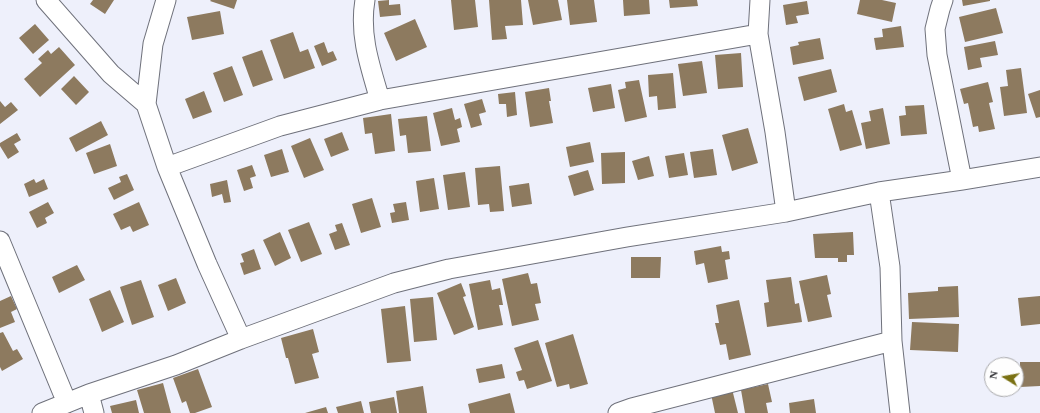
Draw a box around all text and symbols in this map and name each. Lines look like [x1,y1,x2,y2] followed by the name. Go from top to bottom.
[984,357,1024,397] north arrow
[987,370,1000,380] text: N

